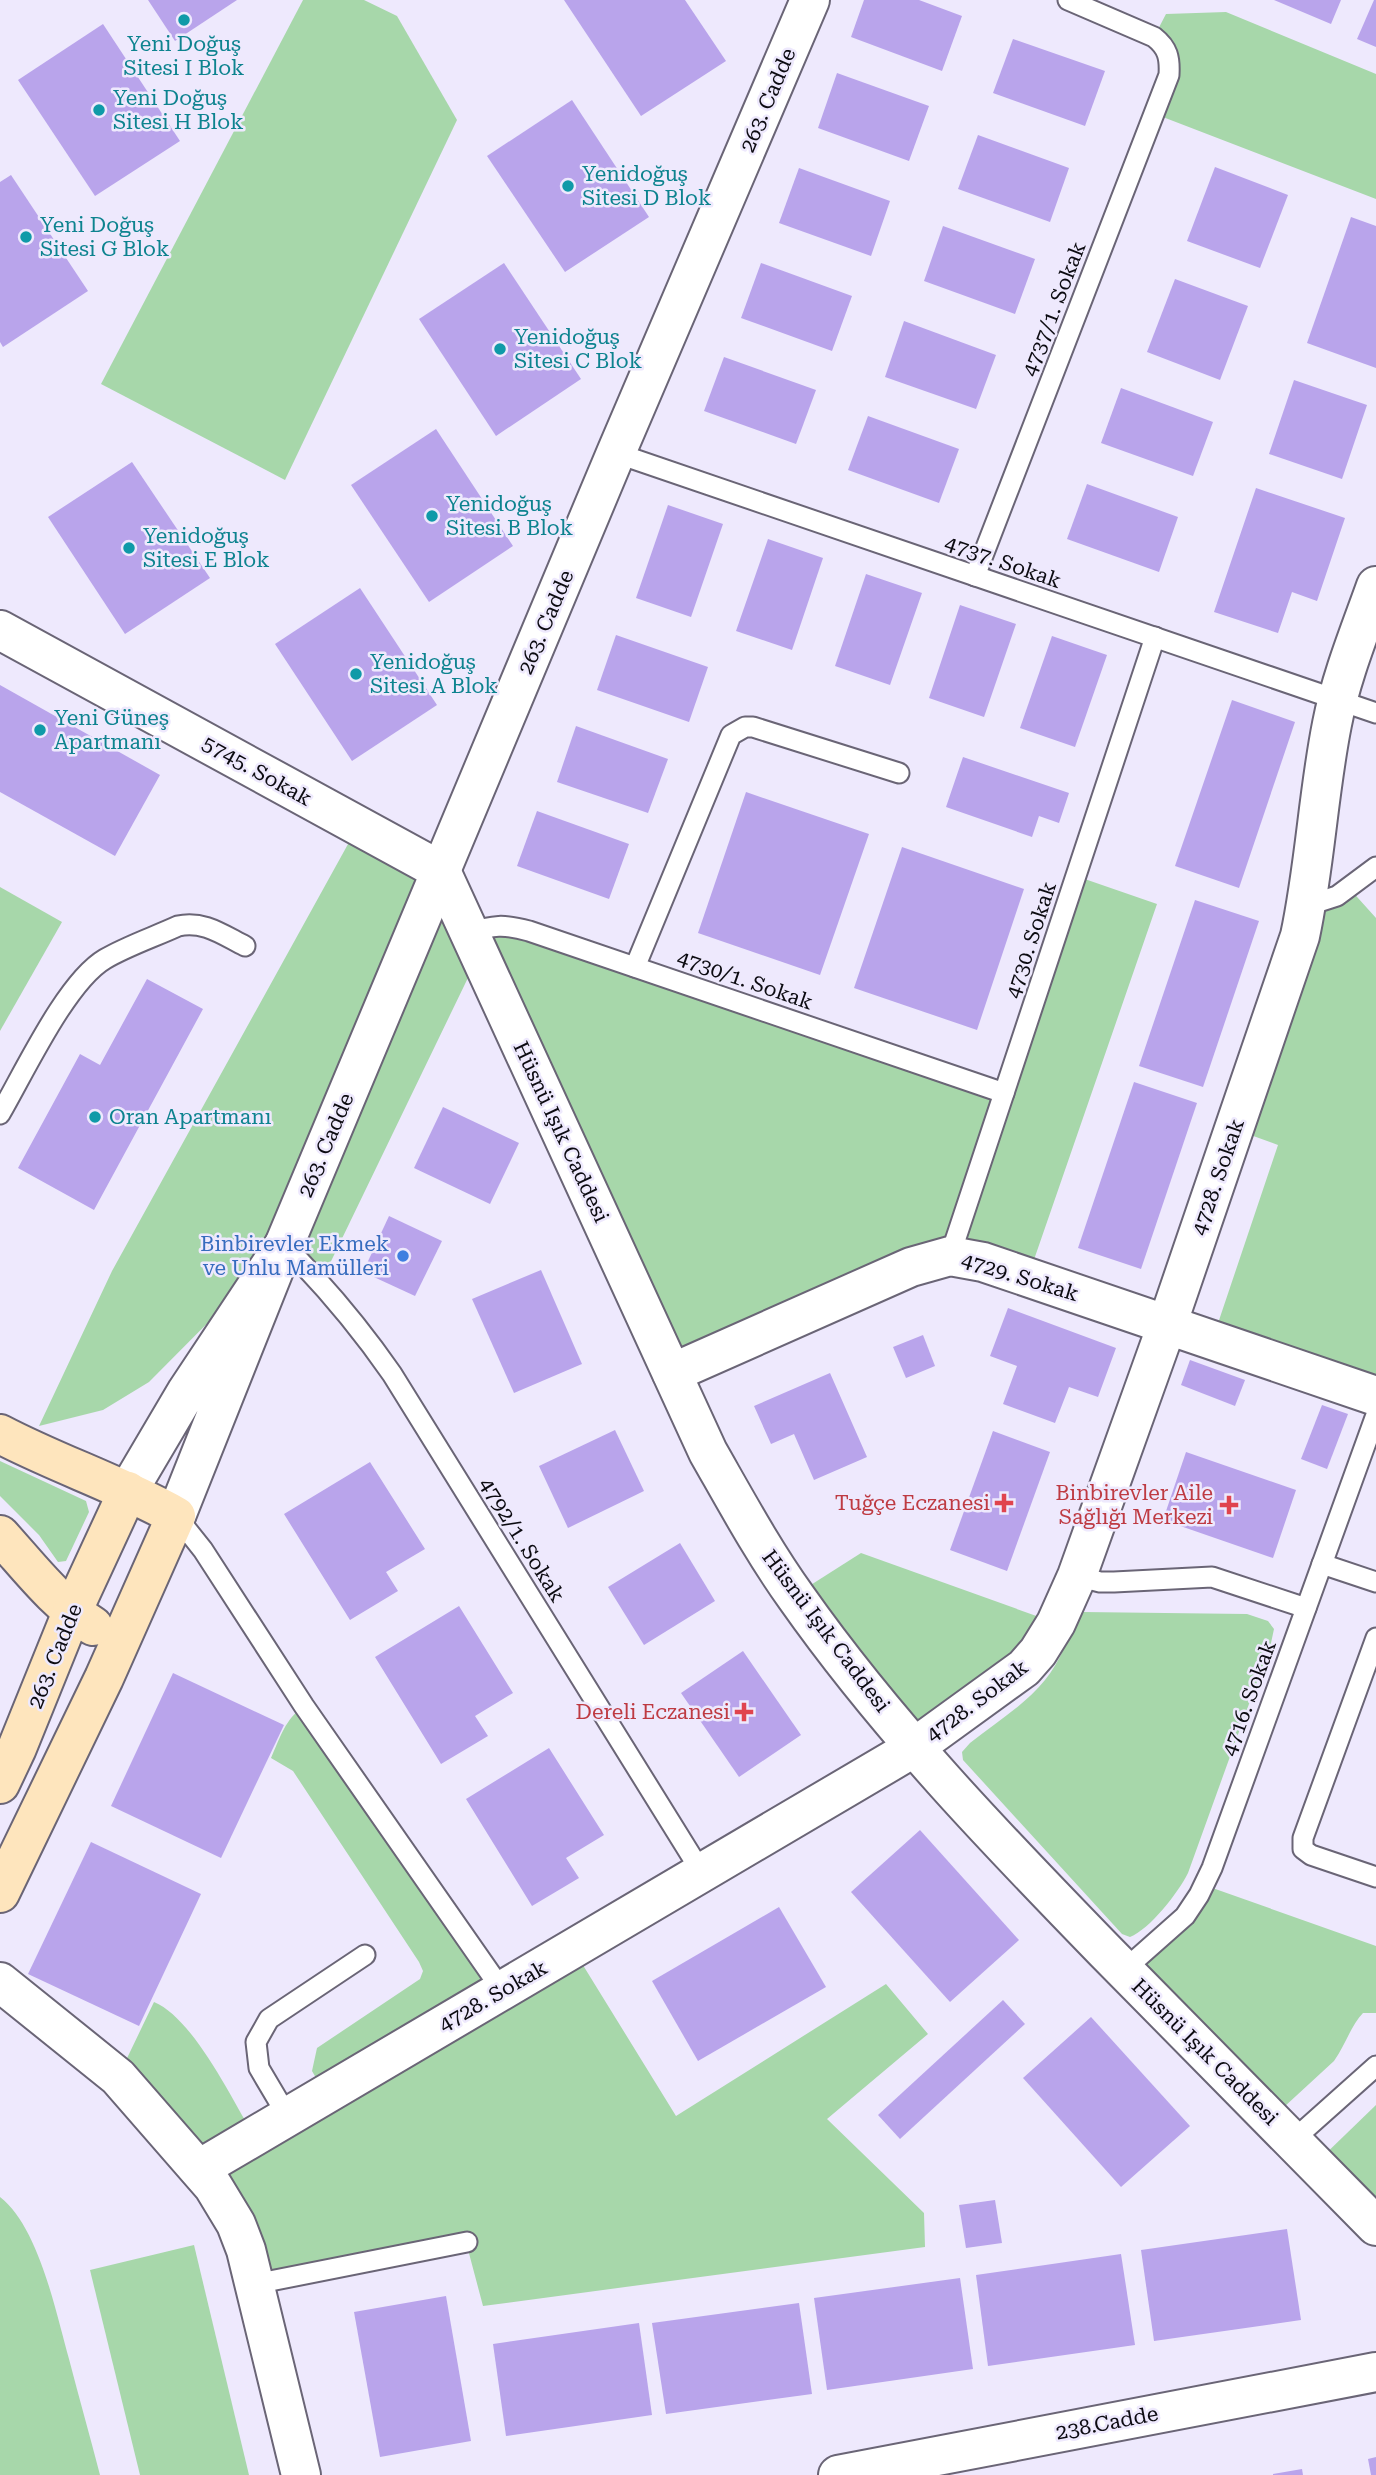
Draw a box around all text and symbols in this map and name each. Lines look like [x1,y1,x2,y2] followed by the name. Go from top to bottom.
[176,12,192,28] marker: Yeni Doğuş Sitesi I Blok
[124,32,244,80] place label: Yeni Doğuş Sitesi I Blok
[735,44,801,156] street label: 263. Cadde
[113,86,243,134] place label: Yeni Doğuş Sitesi H Blok
[91,102,107,118] marker: Yeni Doğuş Sitesi H Blok
[582,162,711,210] place label: Yenidoğuş Sitesi D Blok
[560,178,576,194] marker: Yenidoğuş Sitesi D Blok
[40,213,169,261] place label: Yeni Doğuş Sitesi G Blok
[18,229,34,245] marker: Yeni Doğuş Sitesi G Blok
[1017,238,1091,380] street label: 4737/1. Sokak
[514,325,642,373] place label: Yenidoğuş Sitesi C Blok
[492,341,508,357] marker: Yenidoğuş Sitesi C Blok
[446,492,573,540] place label: Yenidoğuş Sitesi B Blok
[424,508,440,524] marker: Yenidoğuş Sitesi B Blok
[143,524,269,572] place label: Yenidoğuş Sitesi E Blok
[942,531,1064,593] street label: 4737. Sokak
[121,540,137,556] marker: Yenidoğuş Sitesi E Blok
[513,566,579,678] street label: 263. Cadde
[370,650,498,698] place label: Yenidoğuş Sitesi A Blok
[348,666,364,682] marker: Yenidoğuş Sitesi A Blok
[54,706,169,754] place label: Yeni Güneş Apartmanı
[32,722,48,738] marker: Yeni Güneş Apartmanı
[198,731,316,811] street label: 5745. Sokak
[1001,879,1061,1001] street label: 4730. Sokak
[674,946,816,1014] street label: 4730/1. Sokak
[509,1038,614,1227] street label: Hüsnü Işık Caddesi
[293,1089,359,1201] street label: 263. Cadde
[109,1105,272,1129] place label: Oran Apartmanı
[87,1109,103,1125] marker: Oran Apartmanı
[1187,1116,1249,1238] street label: 4728. Sokak
[200,1232,389,1280] place label: Binbirevler Ekmek ve Unlu Mamülleri
[395,1248,411,1264] marker: Binbirevler Ekmek ve Unlu Mamülleri
[958,1248,1082,1306] street label: 4729. Sokak
[474,1473,570,1607] street label: 4792/1. Sokak
[1056,1481,1213,1529] place label: Binbirevler Aile Sağlığı Merkezi
[835,1491,990,1515] place label: Tuğçe Eczanesi
[996,1495,1012,1511] marker: Tuğçe Eczanesi
[1219,1495,1239,1515] marker: Binbirevler Aile Sağlığı Merkezi
[757,1545,895,1717] street label: Hüsnü Işık Caddesi
[23,1600,87,1712] street label: 263. Cadde
[1217,1637,1281,1759] street label: 4716. Sokak
[921,1655,1033,1747] street label: 4728. Sokak
[576,1700,730,1724] place label: Dereli Eczanesi
[736,1704,752,1720] marker: Dereli Eczanesi
[434,1955,552,2037] street label: 4728. Sokak
[1127,1974,1283,2130] street label: Hüsnü Işık Caddesi
[1054,2401,1160,2445] street label: 238.Cadde

